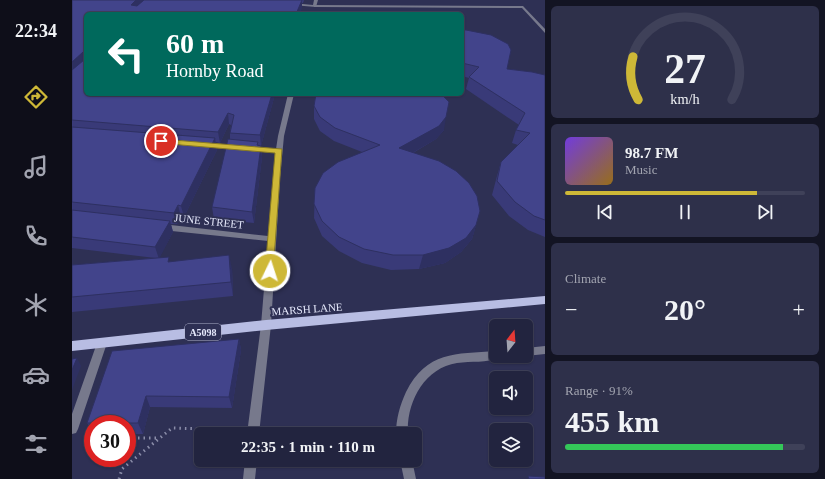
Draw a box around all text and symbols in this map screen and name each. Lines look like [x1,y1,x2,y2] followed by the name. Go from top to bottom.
[15,21,57,41] text: 22:34
[100,28,152,80] icon: left
[166,28,224,59] text: 60 m
[664,46,706,92] text: 27
[166,61,264,81] text: Hornby Road
[22,83,50,111] icon: directions
[670,91,700,107] text: km/h
[144,124,178,158] pin
[150,130,172,152] icon: arrive
[625,145,678,161] text: 98.7 FM
[22,153,50,181] icon: music
[625,162,658,177] text: Music
[594,201,616,223] icon: previous
[674,201,696,223] icon: pause
[754,201,776,223] icon: next
[174,211,245,231] street label: JUNE STREET
[22,222,50,250] icon: phone
[249,250,291,292] position arrow
[565,271,606,286] text: Climate
[22,291,50,319] icon: climate
[664,293,706,326] text: 20°
[565,297,577,322] text: −
[793,297,805,322] text: +
[271,301,343,317] street label: MARSH LANE
[489,319,533,363] north arrow
[489,319,533,467] map controls
[185,324,221,340] road number: A5098
[22,361,50,389] icon: car
[489,371,533,415] button: sound
[565,383,633,398] text: Range · 91%
[565,405,659,438] text: 455 km
[84,415,136,467] speed limit sign: 30
[489,423,533,467] button: layers
[22,430,50,458] icon: filters
[241,439,375,455] text: 22:35 · 1 min · 110 m

